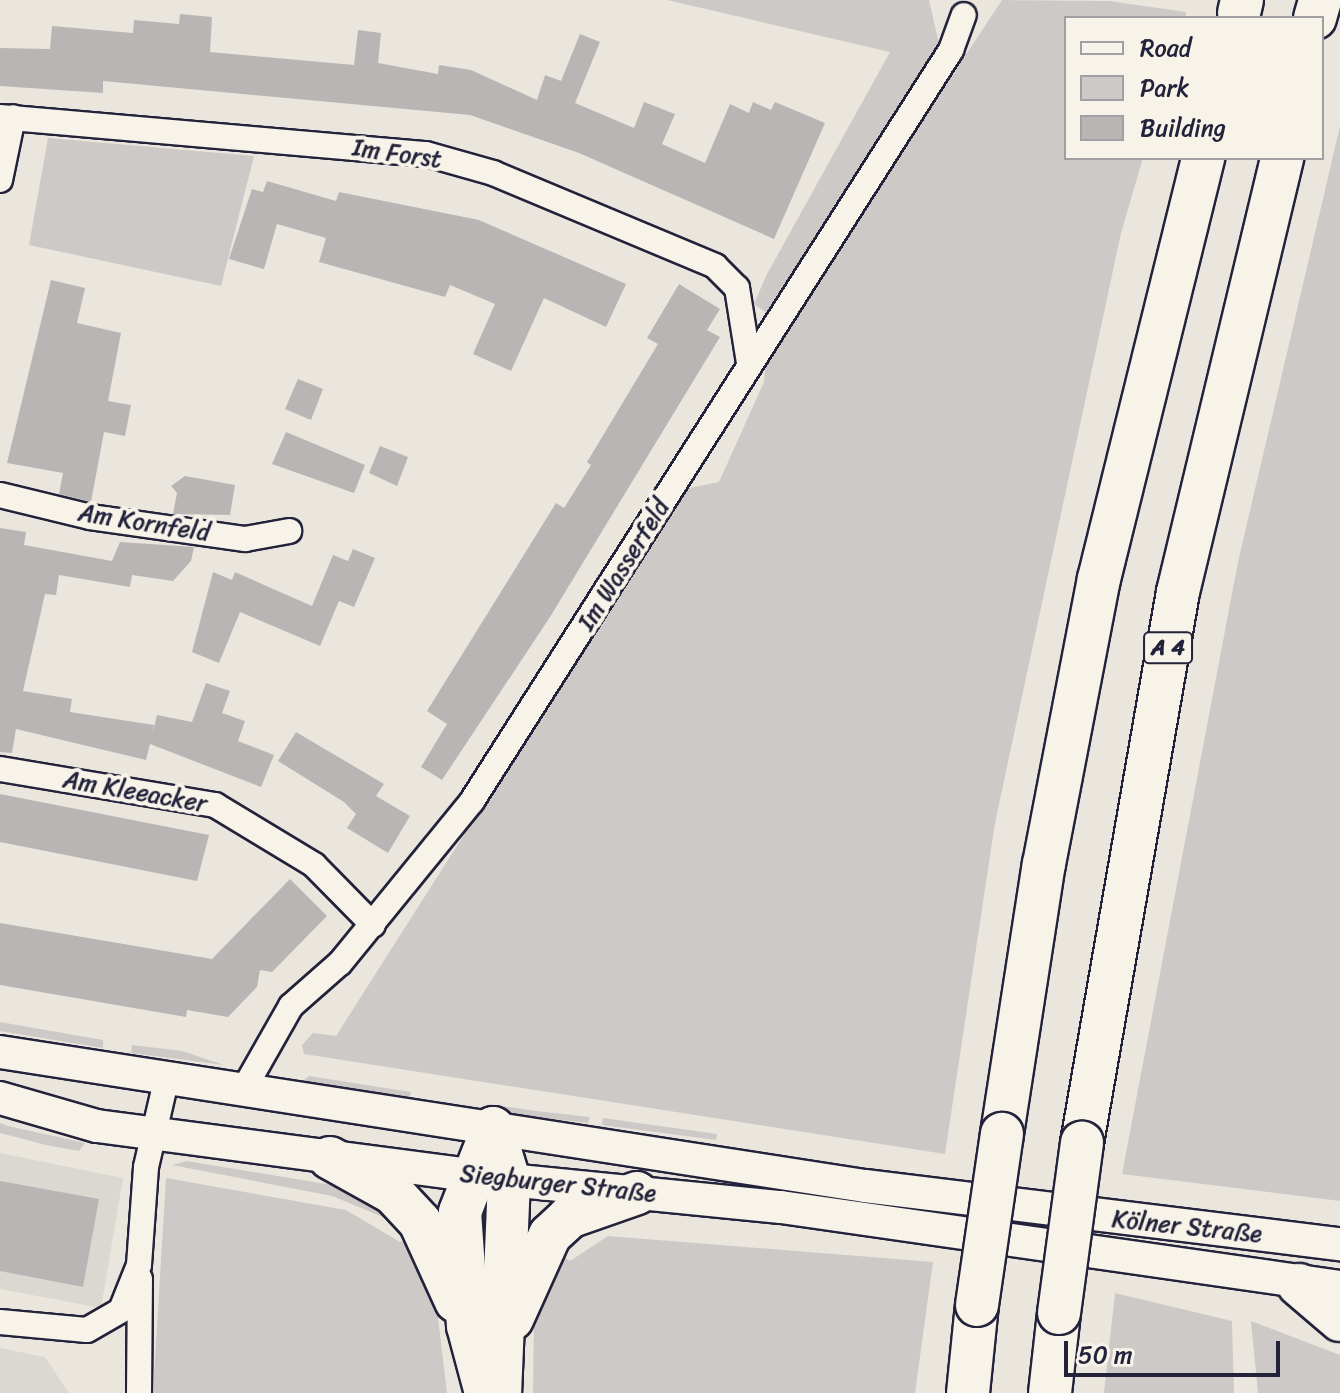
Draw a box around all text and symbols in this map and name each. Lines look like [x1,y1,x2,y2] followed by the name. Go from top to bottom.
[1064,16,1324,160] legend
[1140,27,1191,69] text: Road
[1140,67,1189,109] text: Park
[1140,107,1226,149] text: Building
[350,133,444,175] street label: Im Forst
[572,493,676,637] street label: Im Wasserfeld
[76,498,212,548] street label: Am Kornfeld
[1142,630,1194,666] road number: A 4
[61,765,209,819] street label: Am Kleeacker
[458,1159,658,1209] street label: Siegburger Straße
[1110,1205,1264,1249] street label: Kölner Straße
[1068,1325,1284,1375] scale bar
[1078,1334,1133,1376] text: 50 m

